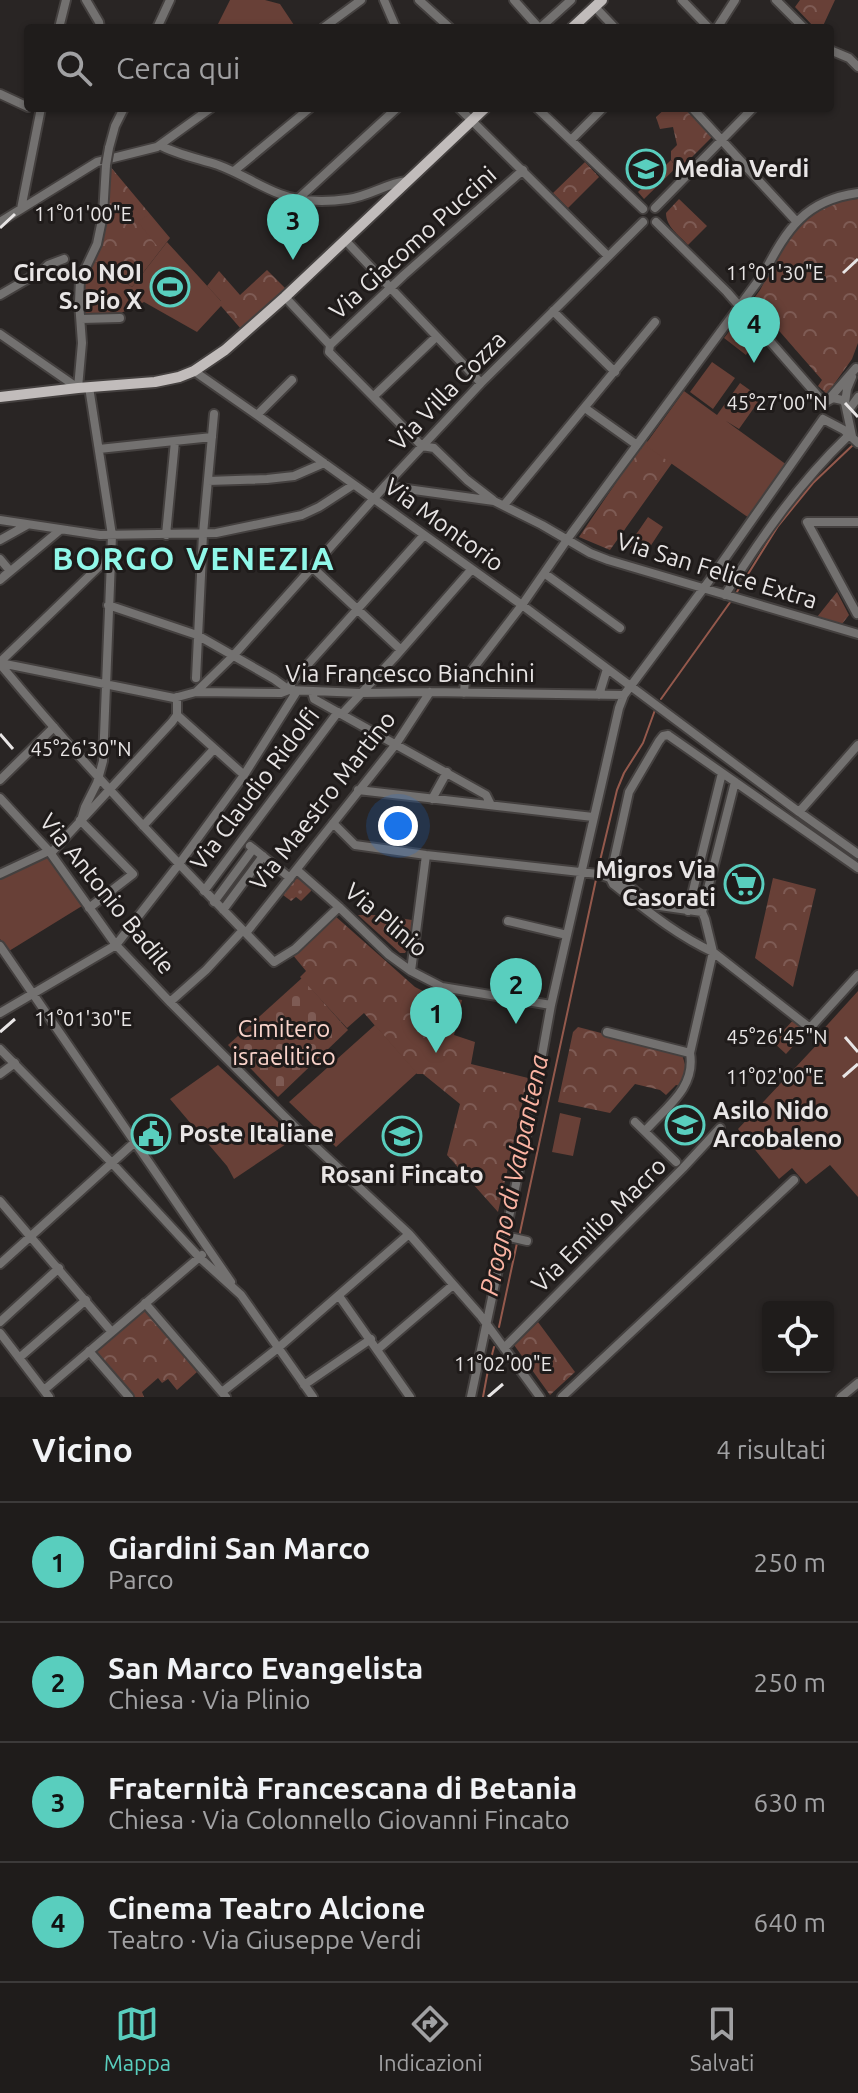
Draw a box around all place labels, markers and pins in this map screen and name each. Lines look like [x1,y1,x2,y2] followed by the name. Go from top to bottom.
[625,148,667,190] school or university icon: Media Verdi
[674,155,809,182] place label: Media Verdi
[267,194,319,260] pin: 3
[13,259,142,314] place label: Circolo NOI S. Pio X
[149,266,191,308] sports icon: Circolo NOI S. Pio X
[728,297,780,363] pin: 4
[595,856,716,911] place label: Migros Via Casorati
[723,863,765,905] supermarket icon: Migros Via Casorati
[490,958,542,1024] pin: 2
[410,987,462,1053] pin: 1
[713,1097,842,1152] place label: Asilo Nido Arcobaleno
[664,1104,706,1146] school or university icon: Asilo Nido Arcobaleno
[130,1113,172,1155] public building icon: Poste Italiane
[381,1115,423,1157] school or university icon: Rosani Fincato
[179,1120,334,1147] place label: Poste Italiane
[320,1161,484,1188] place label: Rosani Fincato

